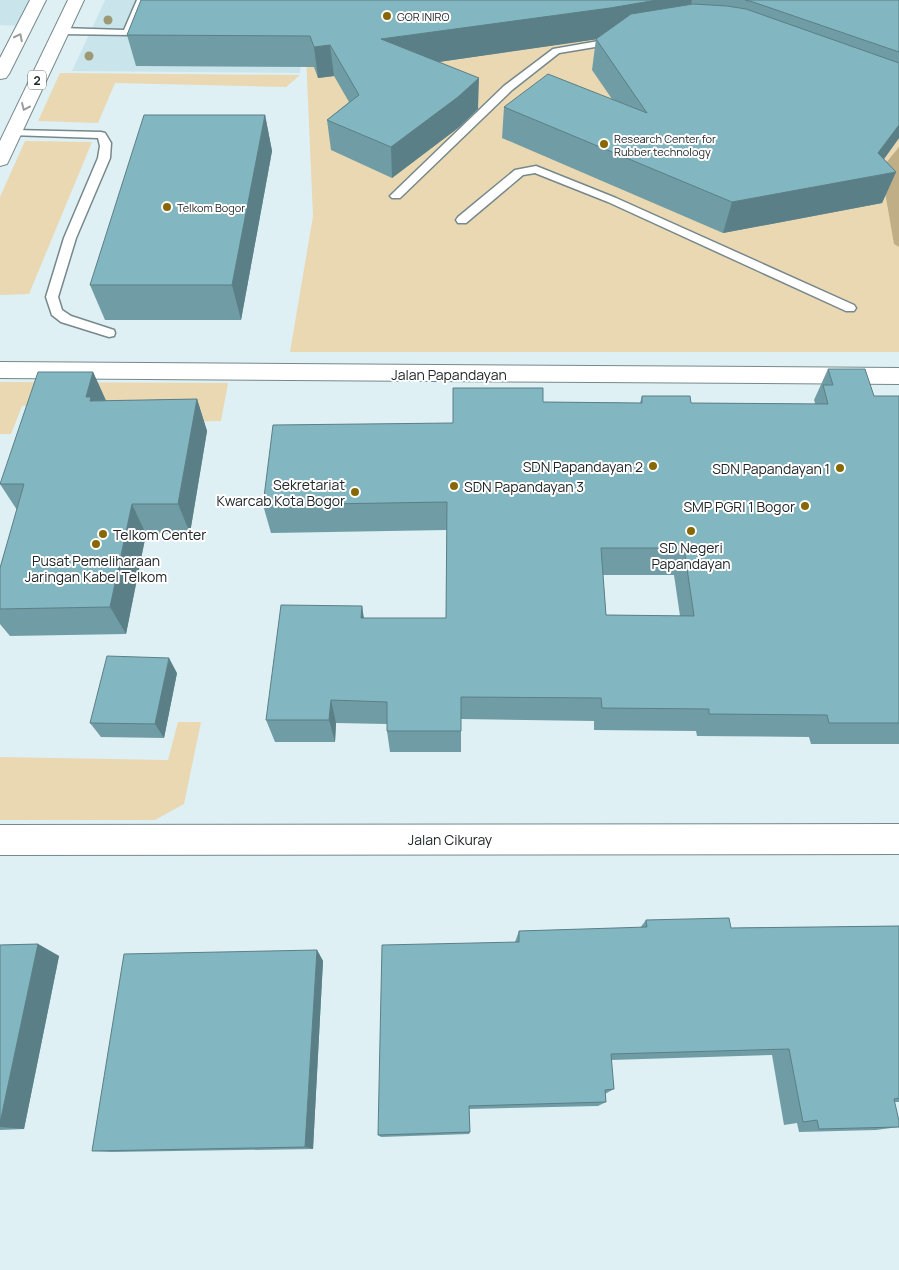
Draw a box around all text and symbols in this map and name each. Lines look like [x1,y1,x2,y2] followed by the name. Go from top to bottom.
[397,9,449,24] place label: GOR INIRO
[381,10,393,22] marker: GOR INIRO
[13,33,23,42] one-way arrow
[28,70,46,90] road number: 2
[21,102,32,111] one-way arrow
[614,131,716,159] place label: Research Center for Rubber technology
[598,138,610,150] marker: Research Center for Rubber technology
[177,200,245,215] place label: Telkom Bogor
[161,201,173,213] marker: Telkom Bogor
[391,365,507,384] street label: Jalan Papandayan
[523,457,643,476] place label: SDN Papandayan 2
[712,459,830,478] place label: SDN Papandayan 1
[647,460,659,472] marker: SDN Papandayan 2
[834,462,846,474] marker: SDN Papandayan 1
[216,475,345,510] place label: Sekretariat Kwarcab Kota Bogor
[464,477,584,496] place label: SDN Papandayan 3
[448,480,460,492] marker: SDN Papandayan 3
[349,486,361,498] marker: Sekretariat Kwarcab Kota Bogor
[683,497,795,516] place label: SMP PGRI 1 Bogor
[799,500,811,512] marker: SMP PGRI 1 Bogor
[113,525,206,544] place label: Telkom Center
[685,525,697,537] marker: SD Negeri Papandayan
[97,528,109,540] marker: Telkom Center
[90,538,102,550] marker: Pusat Pemeliharaan Jaringan Kabel Telkom
[651,538,731,573] place label: SD Negeri Papandayan
[25,551,167,586] place label: Pusat Pemeliharaan Jaringan Kabel Telkom
[408,830,493,849] street label: Jalan Cikuray

